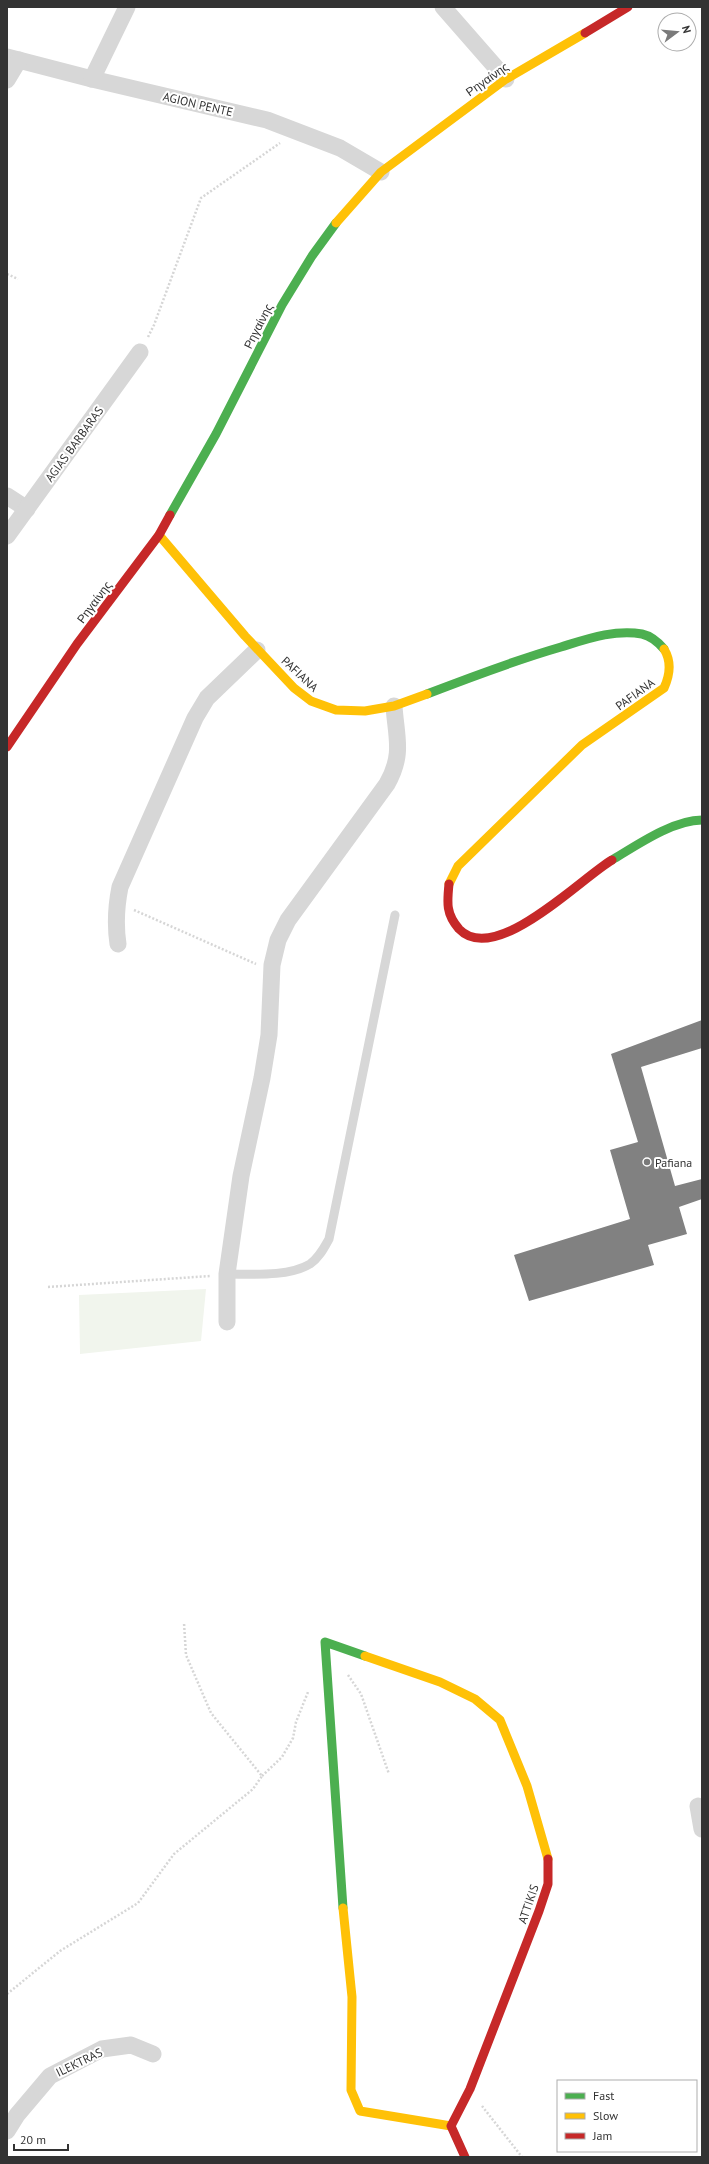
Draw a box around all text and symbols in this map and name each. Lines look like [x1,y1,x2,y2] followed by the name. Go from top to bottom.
[657,12,697,52] north arrow
[679,24,694,35] text: N
[463,59,511,99] street label: Ρηγαίνης
[162,89,234,119] street label: AGION PENTE
[240,301,276,351] street label: Ρηγαίνης
[42,403,106,485] street label: AGIAS BARBARAS
[73,578,115,626] street label: Ρηγαίνης
[279,653,321,695] street label: PAFIANA
[612,675,658,713] street label: PAFIANA
[655,1155,692,1170] place label: Pafiana
[642,1157,652,1167] marker: Pafiana
[514,1882,542,1926] street label: ATTIKIS
[53,2044,105,2080] street label: ILEKTRAS
[557,2080,697,2152] legend
[593,2088,614,2103] text: Fast
[593,2108,618,2123] text: Slow
[14,2126,68,2152] scale bar
[592,2128,612,2143] text: Jam
[20,2132,46,2147] text: 20 m

